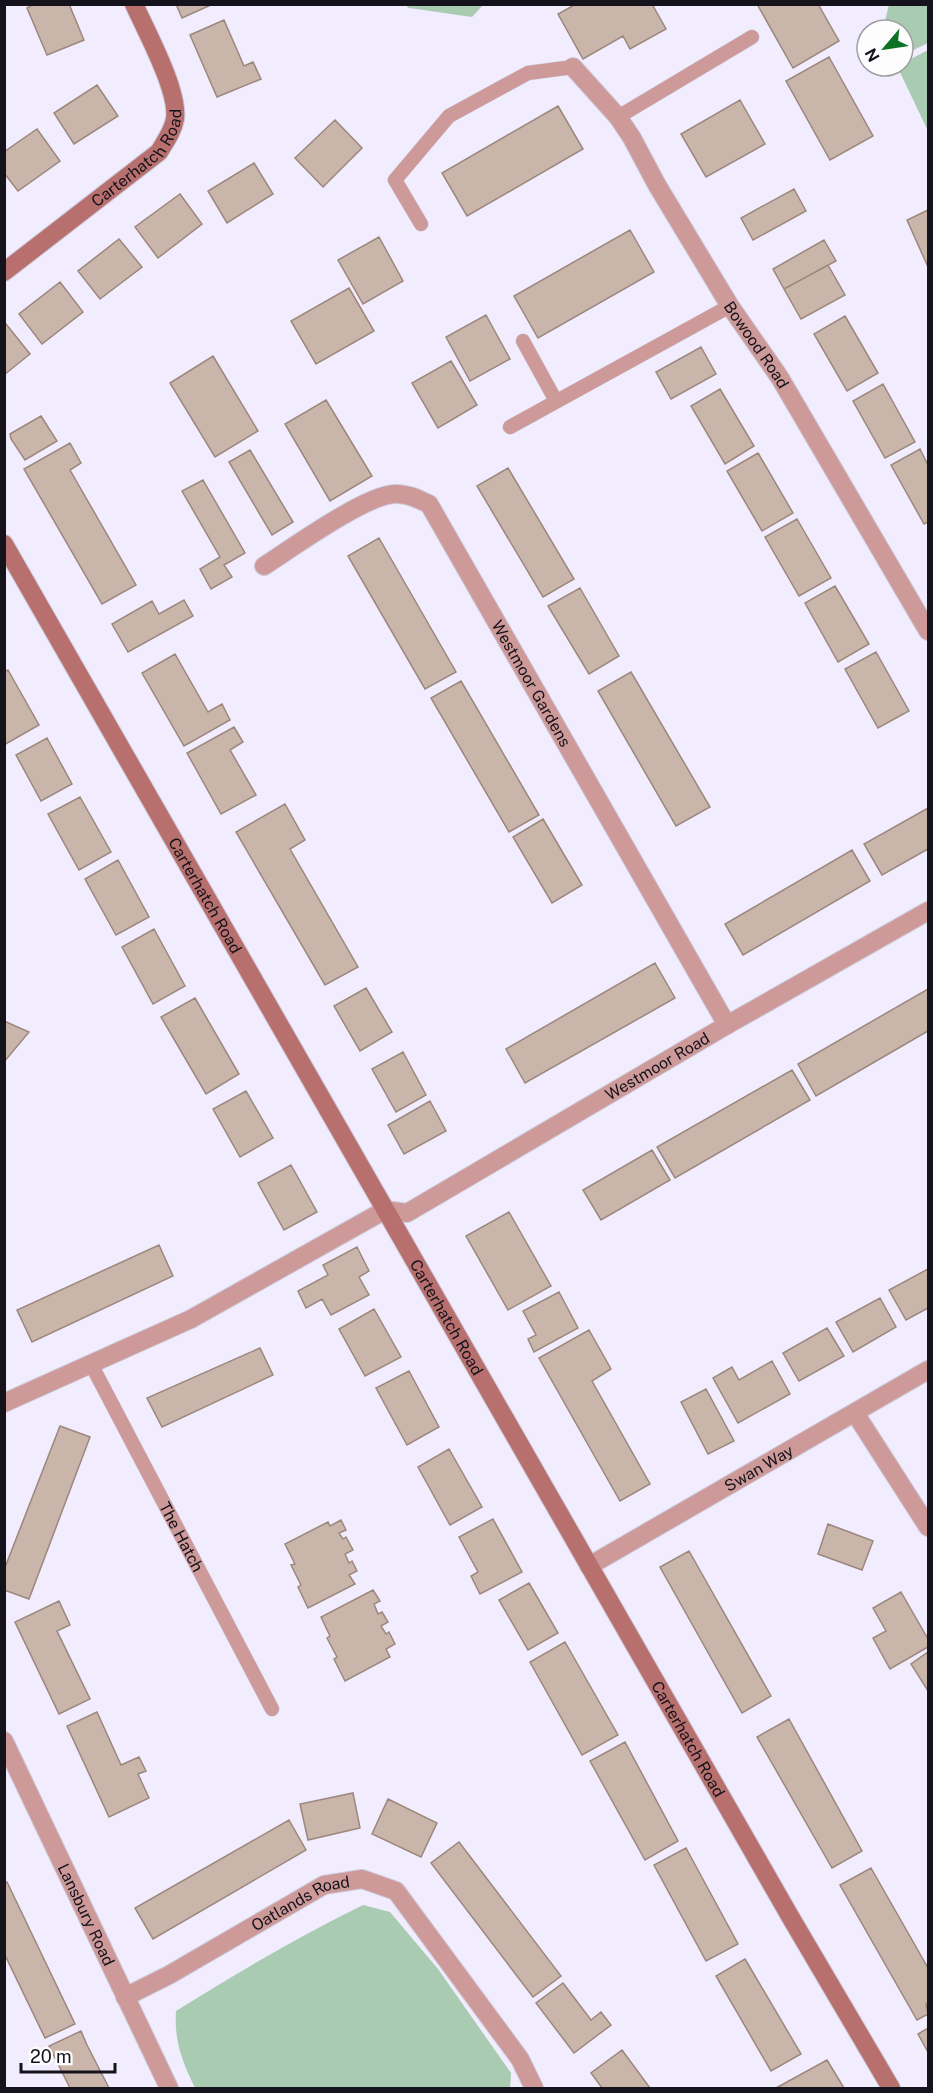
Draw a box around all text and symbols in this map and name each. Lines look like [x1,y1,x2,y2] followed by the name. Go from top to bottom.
[855,18,915,78] north arrow
[861,45,884,65] text: N
[88,109,185,211] street label: Carterhatch Road
[720,298,793,392] street label: Bowood Road
[488,617,575,750] street label: Westmoor Gardens
[164,834,246,957] street label: Carterhatch Road
[602,1028,713,1104] street label: Westmoor Road
[406,1256,487,1379] street label: Carterhatch Road
[721,1441,797,1496] street label: Swan Way
[155,1499,207,1575] street label: The Hatch
[647,1678,729,1800] street label: Carterhatch Road
[54,1860,118,1969] street label: Lansbury Road
[248,1872,351,1935] street label: Oatlands Road
[21,2036,116,2074] scale bar
[30,2046,72,2067] text: 20 m

